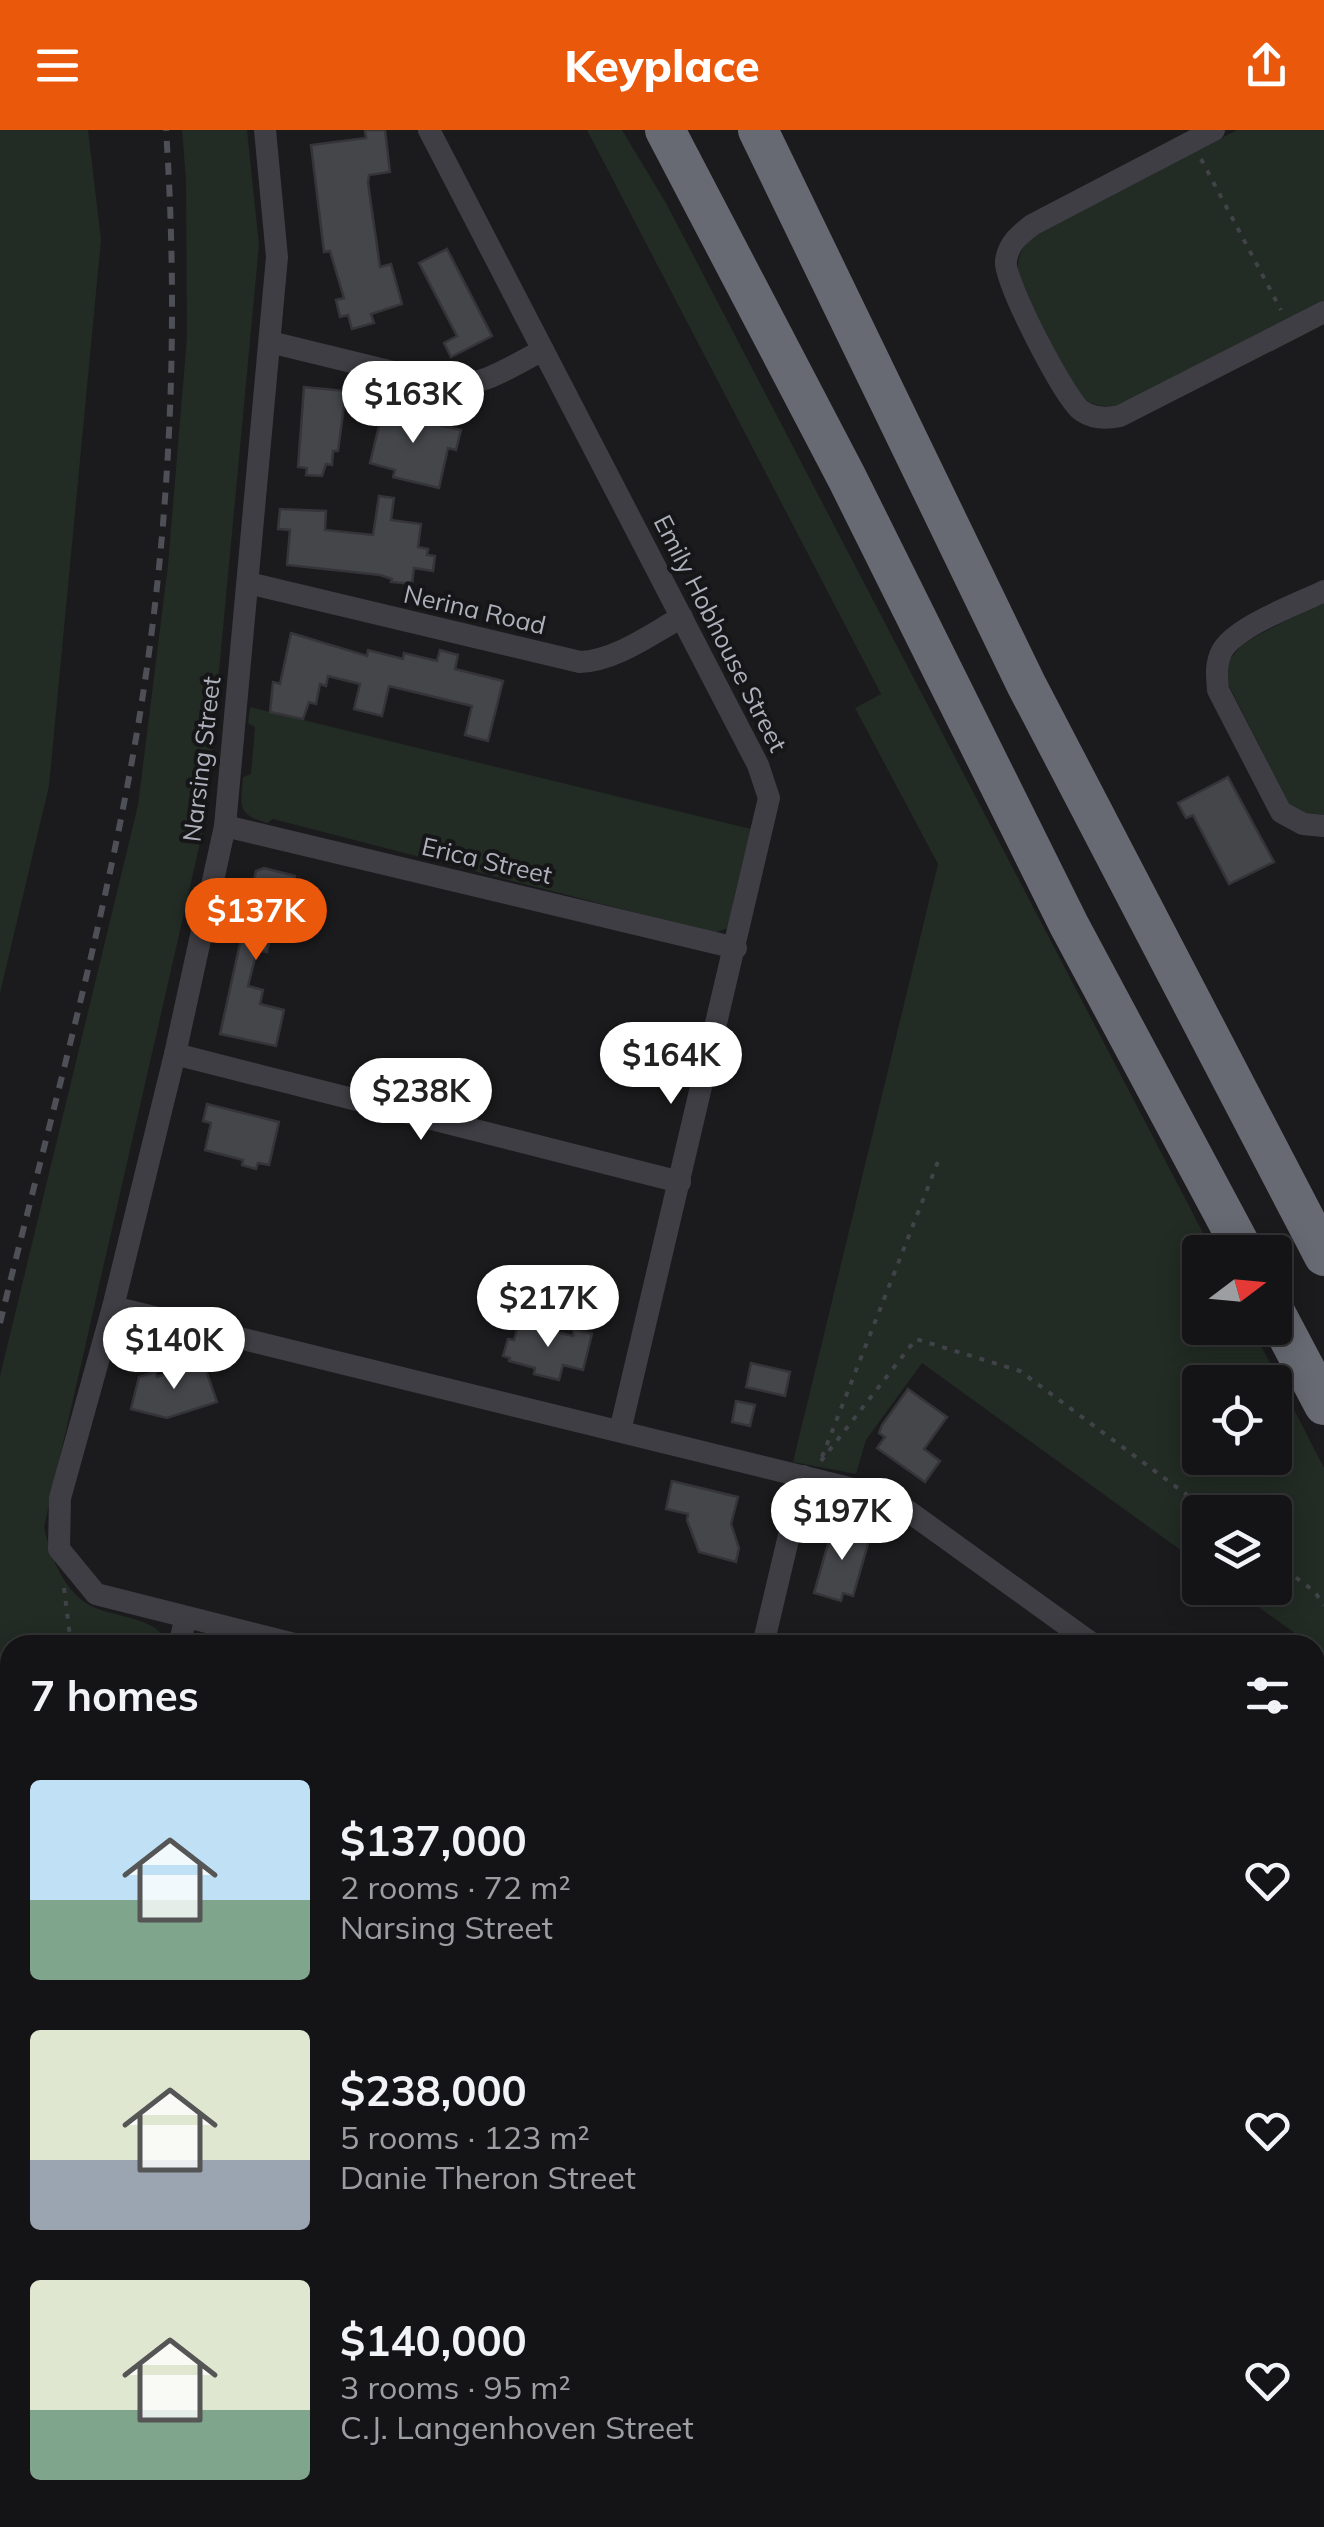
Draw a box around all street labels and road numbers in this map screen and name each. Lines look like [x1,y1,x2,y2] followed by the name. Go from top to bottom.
[648,509,794,757] street label: Emily Hobhouse Street
[401,578,549,640] street label: Nerina Road
[175,674,227,843] street label: Narsing Street
[419,830,555,890] street label: Erica Street

